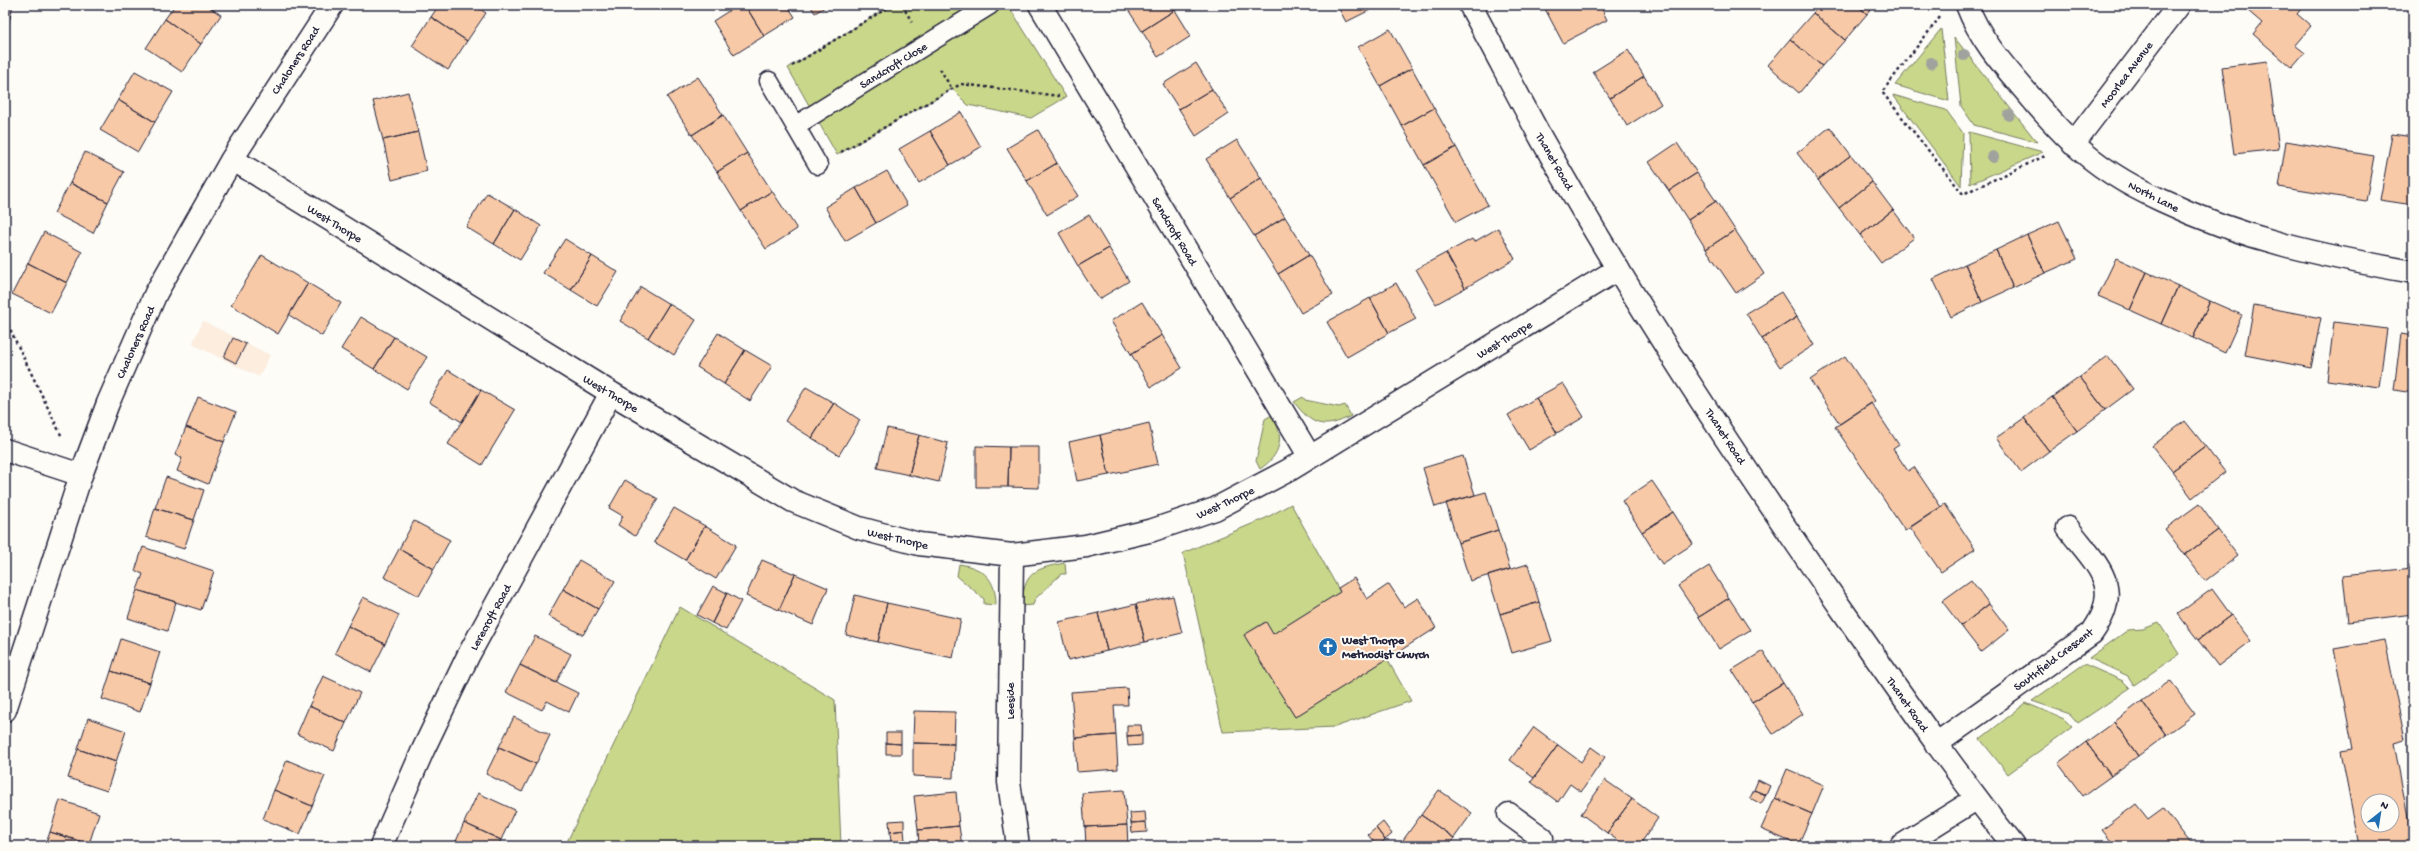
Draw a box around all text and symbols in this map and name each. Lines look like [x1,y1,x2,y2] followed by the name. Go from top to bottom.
[270,24,324,98] street label: Chaloners Road
[2098,39,2158,111] street label: Moorlea Avenue
[858,40,931,93] street label: Sandcroft Close
[1531,130,1576,194] street label: Thanet Road
[2125,179,2182,217] street label: North Lane
[1147,195,1200,270] street label: Sandcroft Road
[304,202,365,248] street label: West Thorpe
[115,303,159,381] street label: Chaloners Road
[1475,318,1536,363] street label: West Thorpe
[580,373,641,417] street label: West Thorpe
[1701,406,1748,468] street label: Thanet Road
[1195,484,1258,523] street label: West Thorpe
[866,526,930,554] street label: West Thorpe
[468,582,516,653] street label: Lerecroft Road
[2012,625,2098,695] street label: Southfield Crescent
[1341,635,1430,663] place label: West Thorpe Methodist Church
[1317,636,1339,658] church icon: West Thorpe Methodist Church
[1882,674,1931,736] street label: Thanet Road
[1005,682,1019,720] street label: Leeside
[2360,793,2400,833] north arrow
[2378,799,2390,813] text: N

